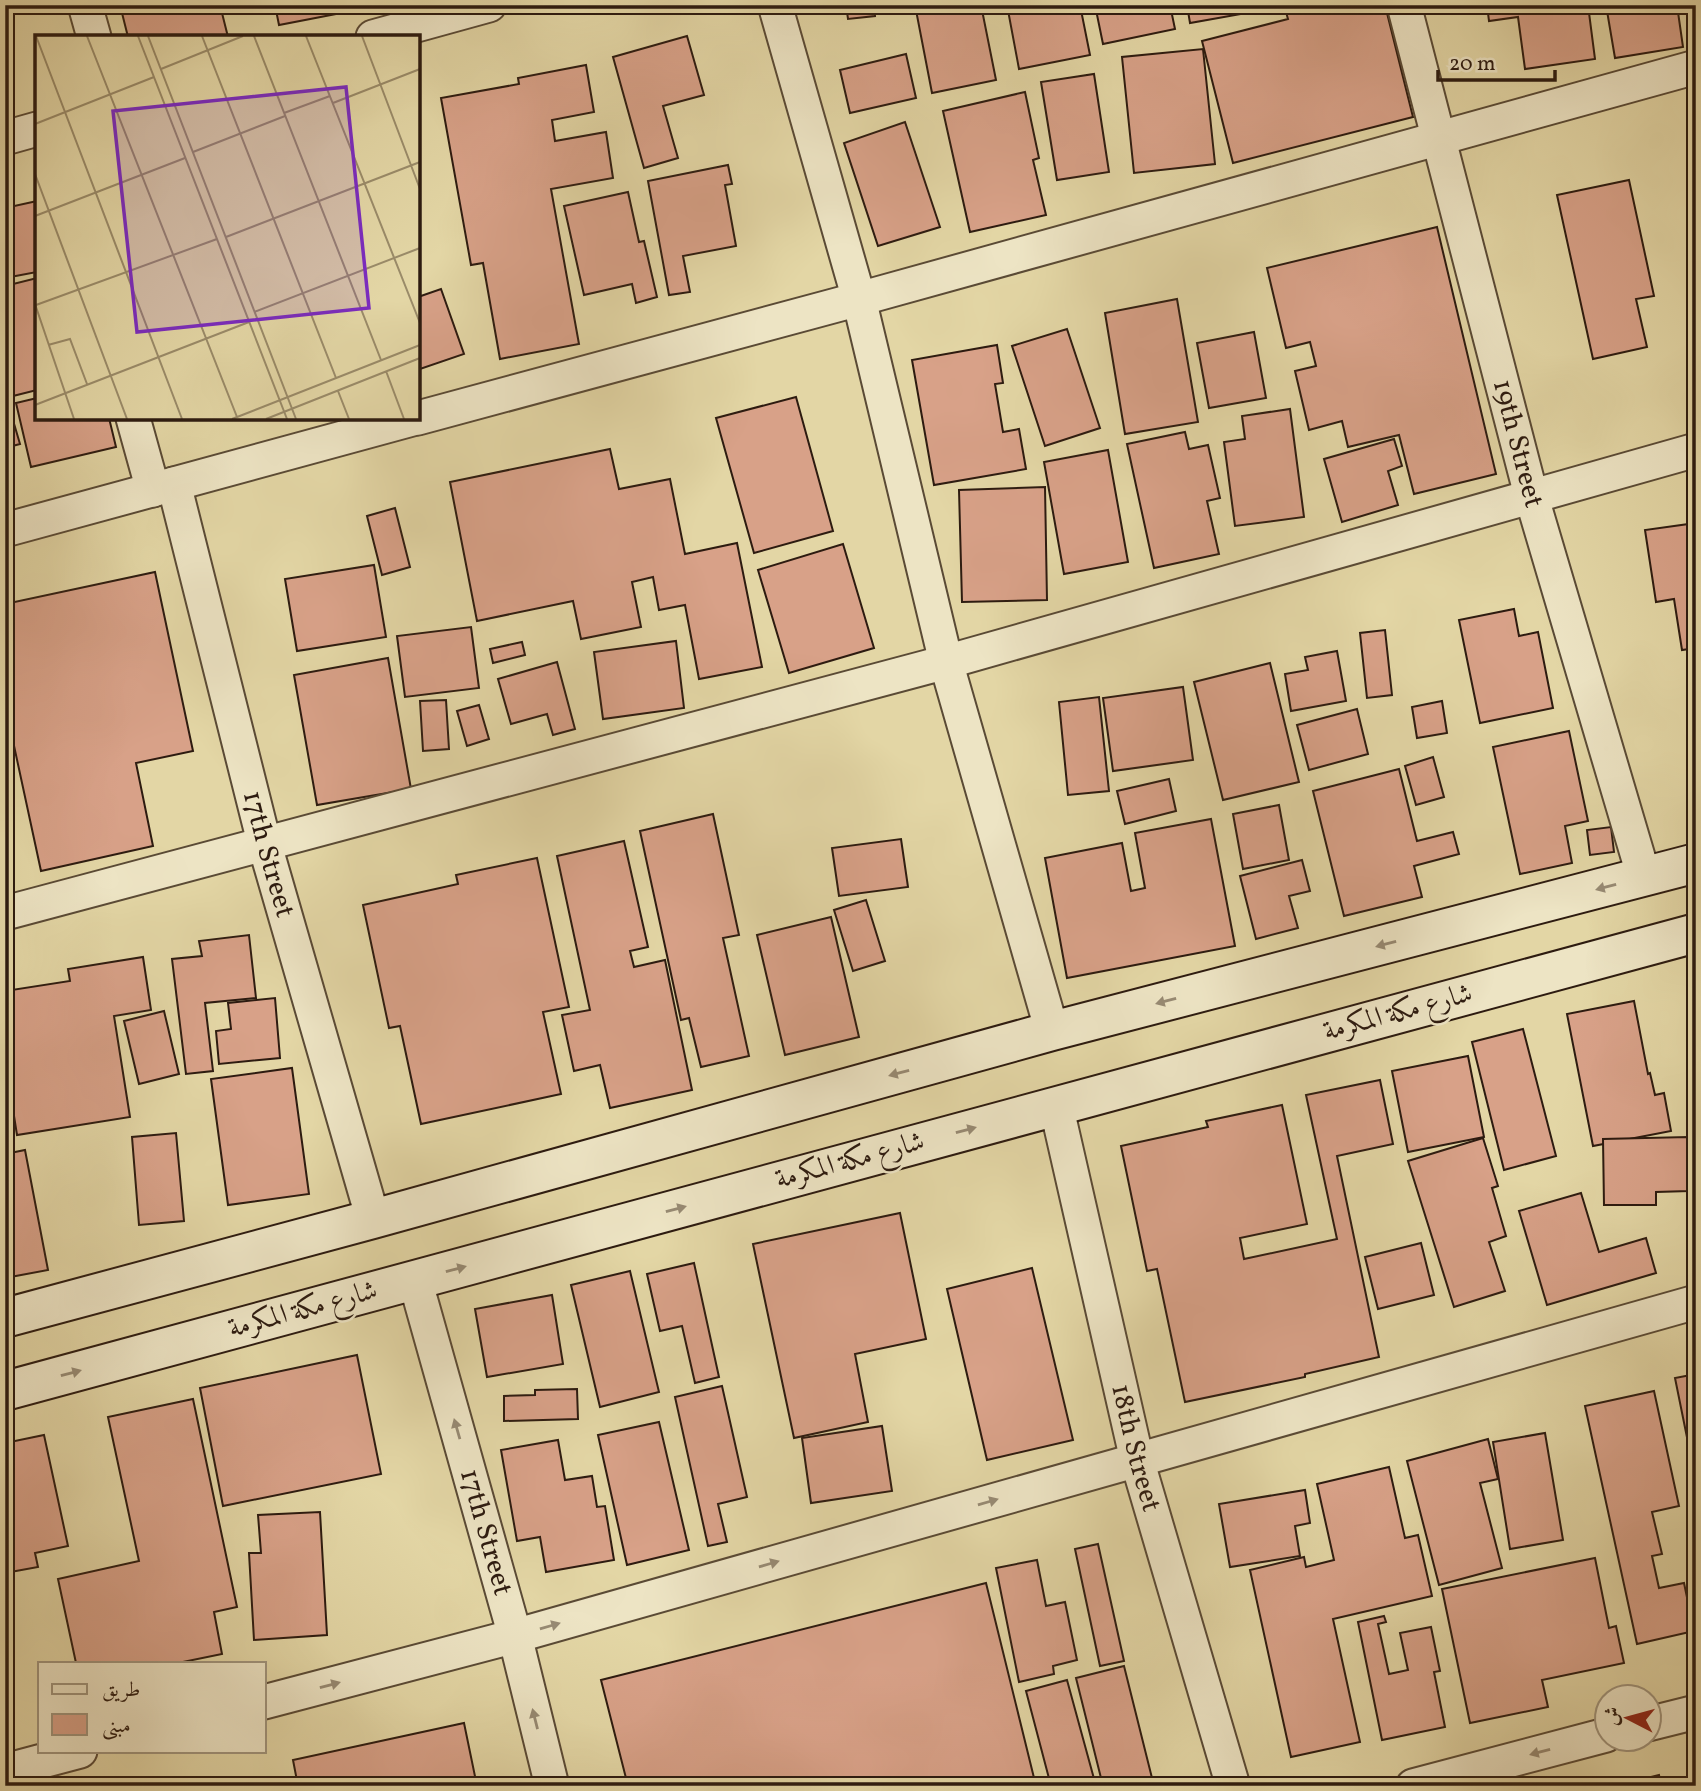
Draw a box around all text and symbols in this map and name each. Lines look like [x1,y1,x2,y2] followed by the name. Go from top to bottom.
[35,35,420,420] inset map
[1438,38,1556,82] scale bar
[1449,50,1495,79] text: 20 m
[1482,375,1553,512] street label: 19th Street
[232,787,304,922] street label: 17th Street
[1595,882,1617,893] one-way arrow
[1375,939,1397,950] one-way arrow
[1319,974,1477,1054] street label: شارع مكة المكرمة
[1155,996,1177,1007] one-way arrow
[888,1069,909,1079] one-way arrow
[771,1122,929,1202] street label: شارع مكة المكرمة
[955,1124,977,1135] one-way arrow
[665,1203,687,1214] one-way arrow
[446,1263,467,1273] one-way arrow
[224,1271,382,1351] street label: شارع مكة المكرمة
[60,1367,82,1378] one-way arrow
[1101,1380,1171,1517] street label: 18th Street
[451,1418,462,1440] one-way arrow
[449,1464,522,1600] street label: 17th Street
[977,1496,999,1507] one-way arrow
[758,1558,780,1569] one-way arrow
[540,1620,561,1630] one-way arrow
[38,1662,266,1752] legend
[102,1676,140,1705] text: طريق
[320,1679,341,1689] one-way arrow
[1592,1682,1662,1752] north arrow
[1599,1706,1627,1727] text: ش
[529,1708,540,1730] one-way arrow
[102,1712,131,1741] text: مبنى
[1530,1748,1551,1758] one-way arrow

